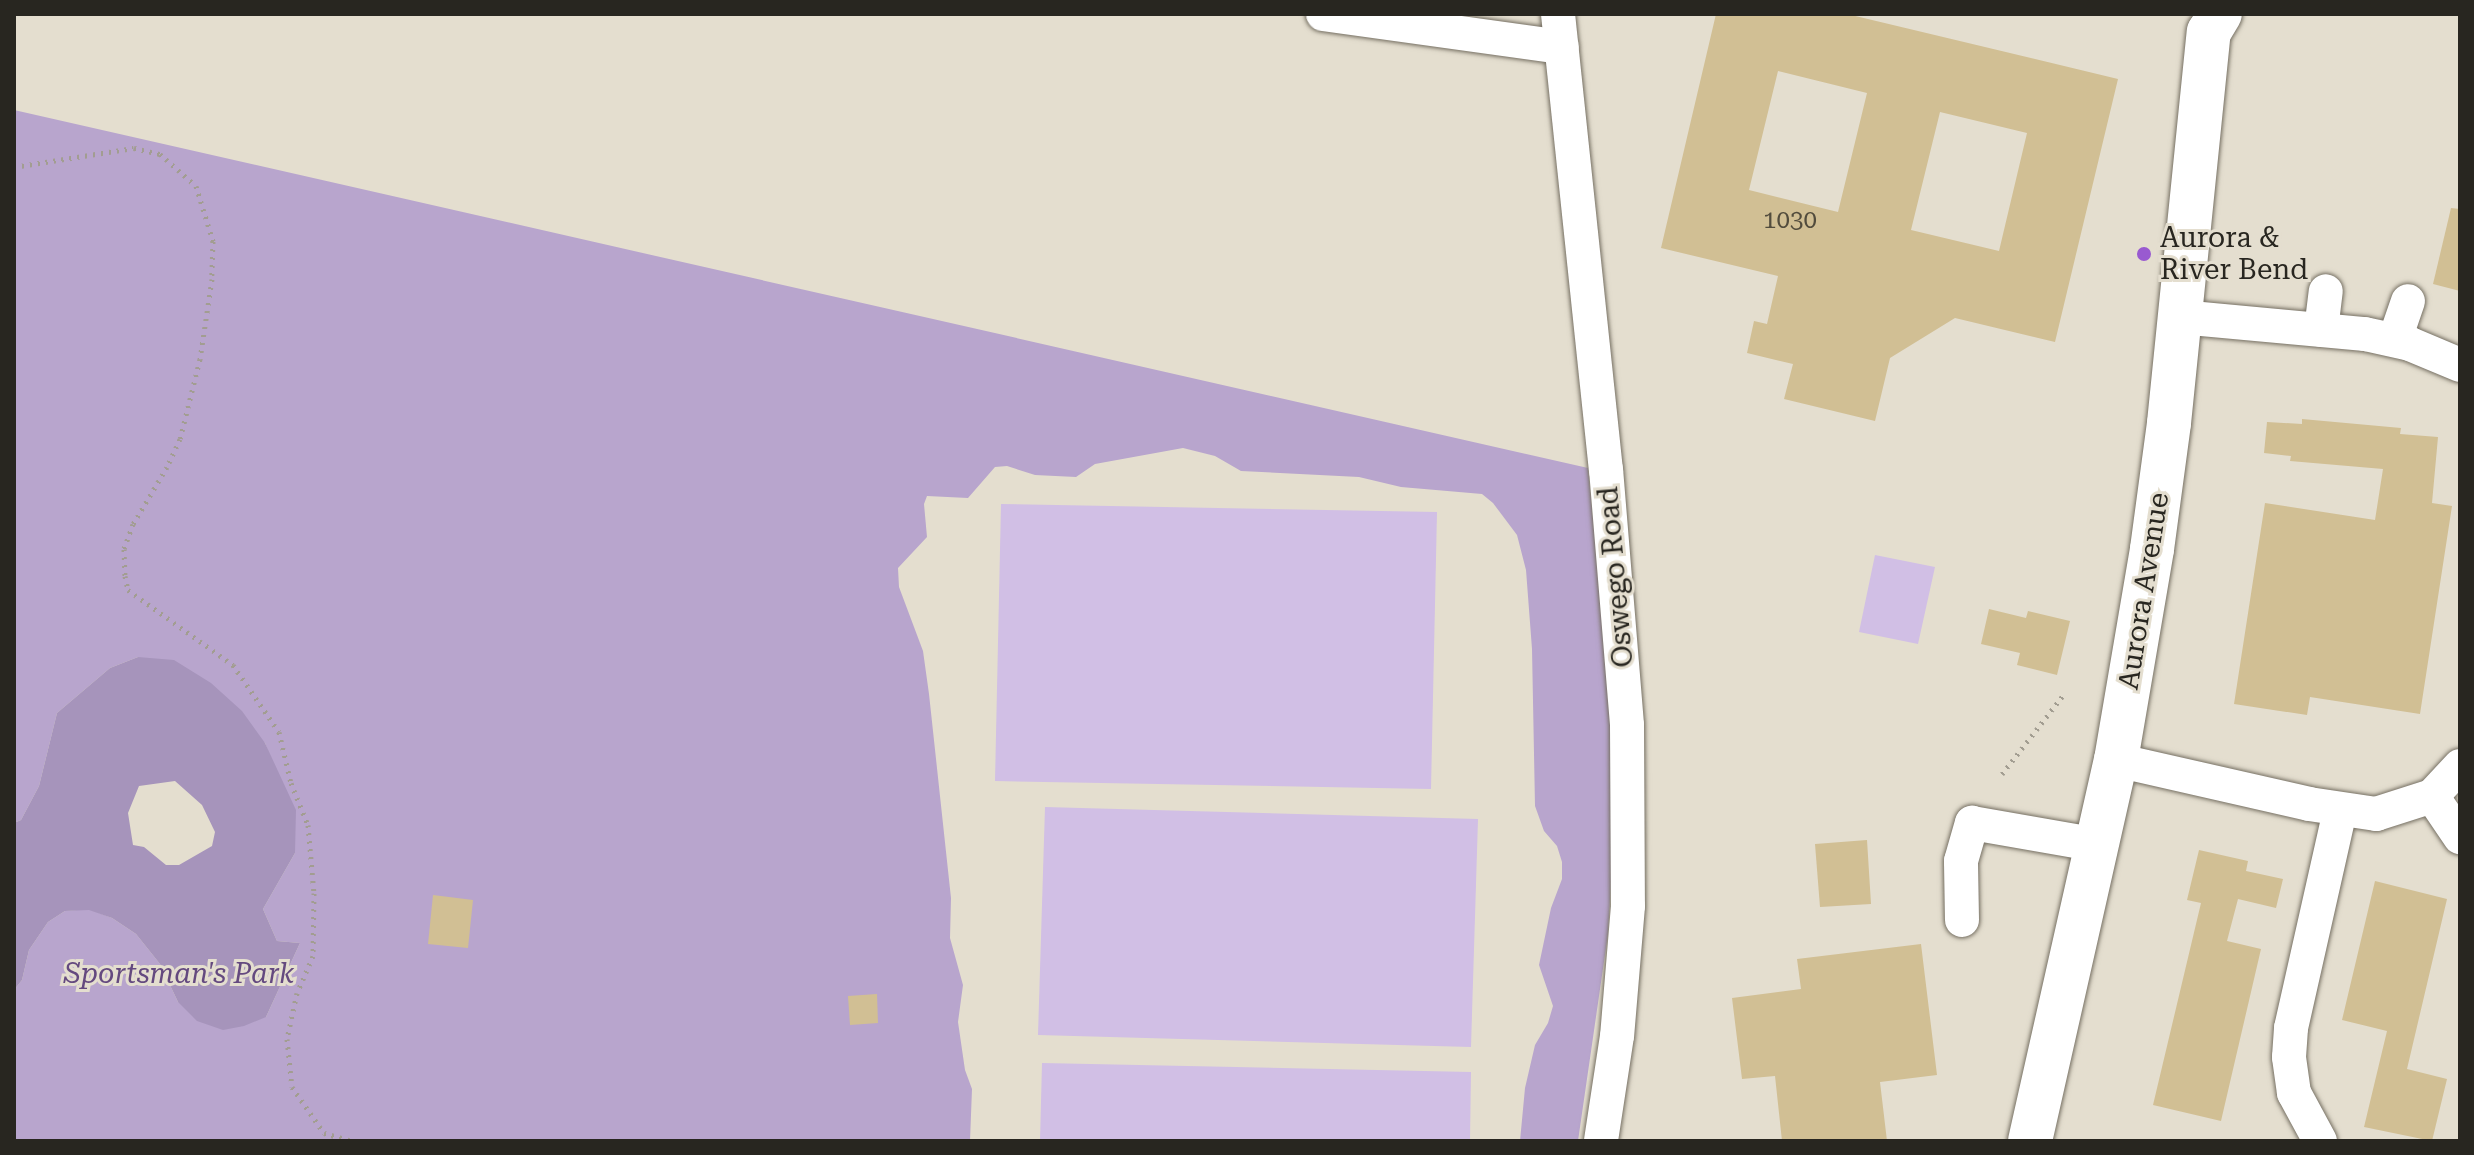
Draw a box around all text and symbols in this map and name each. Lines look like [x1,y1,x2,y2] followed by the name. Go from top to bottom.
[1763,207,1817,235] house number: 1030
[2160,221,2308,287] place label: Aurora & River Bend
[2135,245,2153,263] marker: Aurora & River Bend
[1591,485,1641,669] street label: Oswego Road
[2112,490,2176,692] street label: Aurora Avenue
[64,957,294,991] park label: Sportsman's Park

